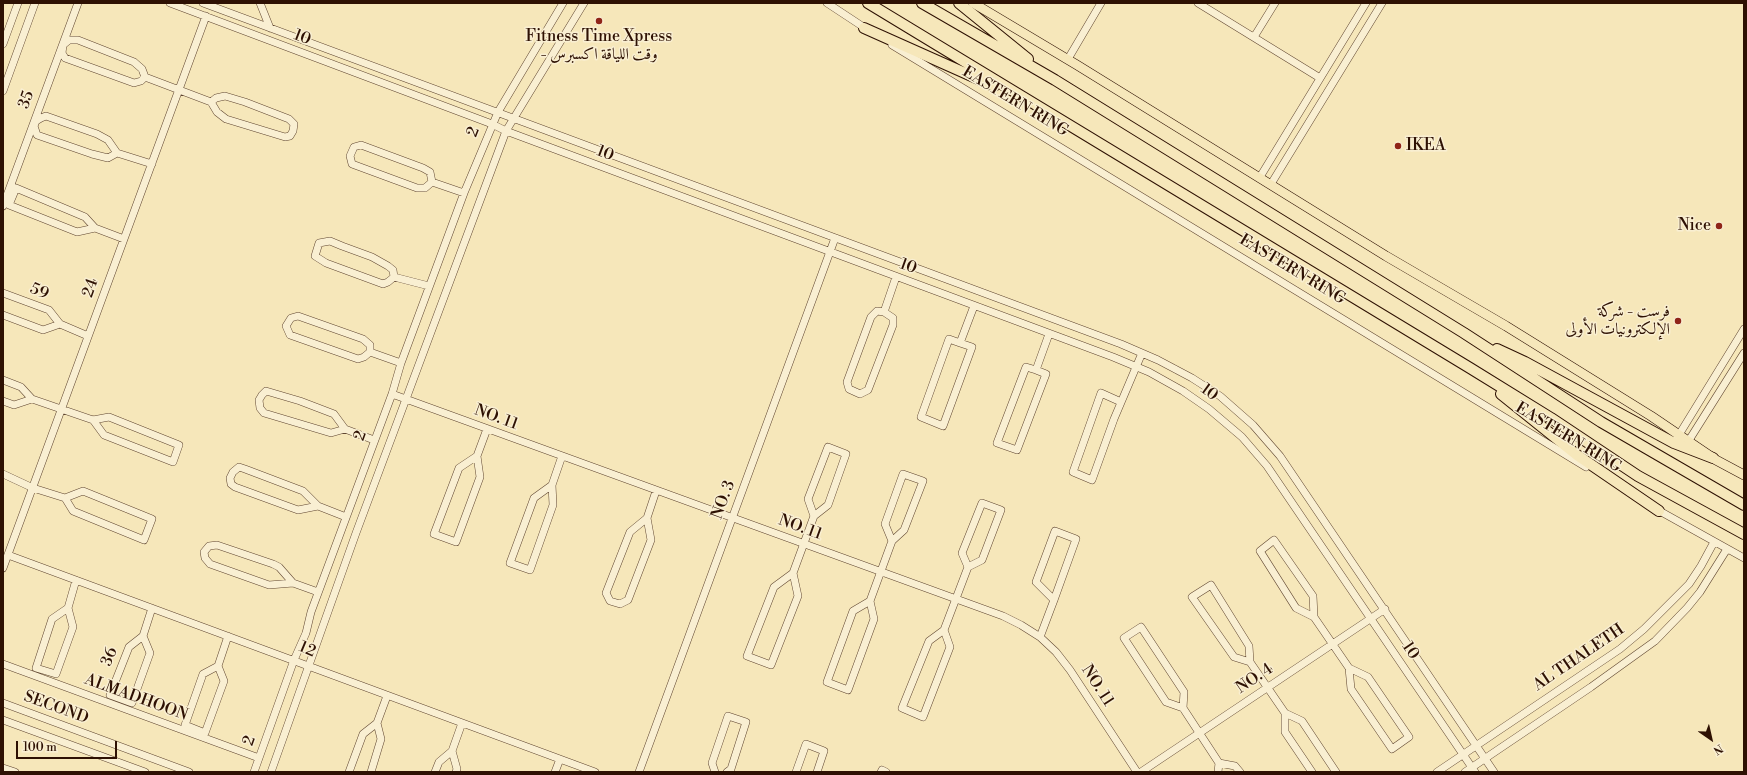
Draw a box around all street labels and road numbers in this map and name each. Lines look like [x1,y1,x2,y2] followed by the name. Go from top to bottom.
[291,26,313,50] street label: 10
[959,63,1071,141] street label: EASTERN RING
[15,88,39,112] street label: 35
[463,124,485,140] street label: 2
[594,142,616,166] street label: 10
[1236,231,1348,309] street label: EASTERN RING
[897,255,919,279] street label: 10
[79,276,103,300] street label: 24
[27,280,51,304] street label: 59
[1196,380,1222,406] street label: 10
[1512,399,1624,477] street label: EASTERN RING
[471,401,521,435] street label: NO. 11
[350,428,372,444] street label: 2
[708,478,740,522] street label: NO. 3
[775,511,825,545] street label: NO. 11
[1530,621,1628,695] street label: AL THALETH
[296,638,318,662] street label: 12
[1397,639,1423,663] street label: 10
[98,645,122,669] street label: 36
[1233,660,1277,698] street label: NO. 4
[1077,662,1117,710] street label: NO. 11
[82,670,190,726] street label: ALMADHOON
[21,687,91,729] street label: SECOND
[239,733,261,749] street label: 2

